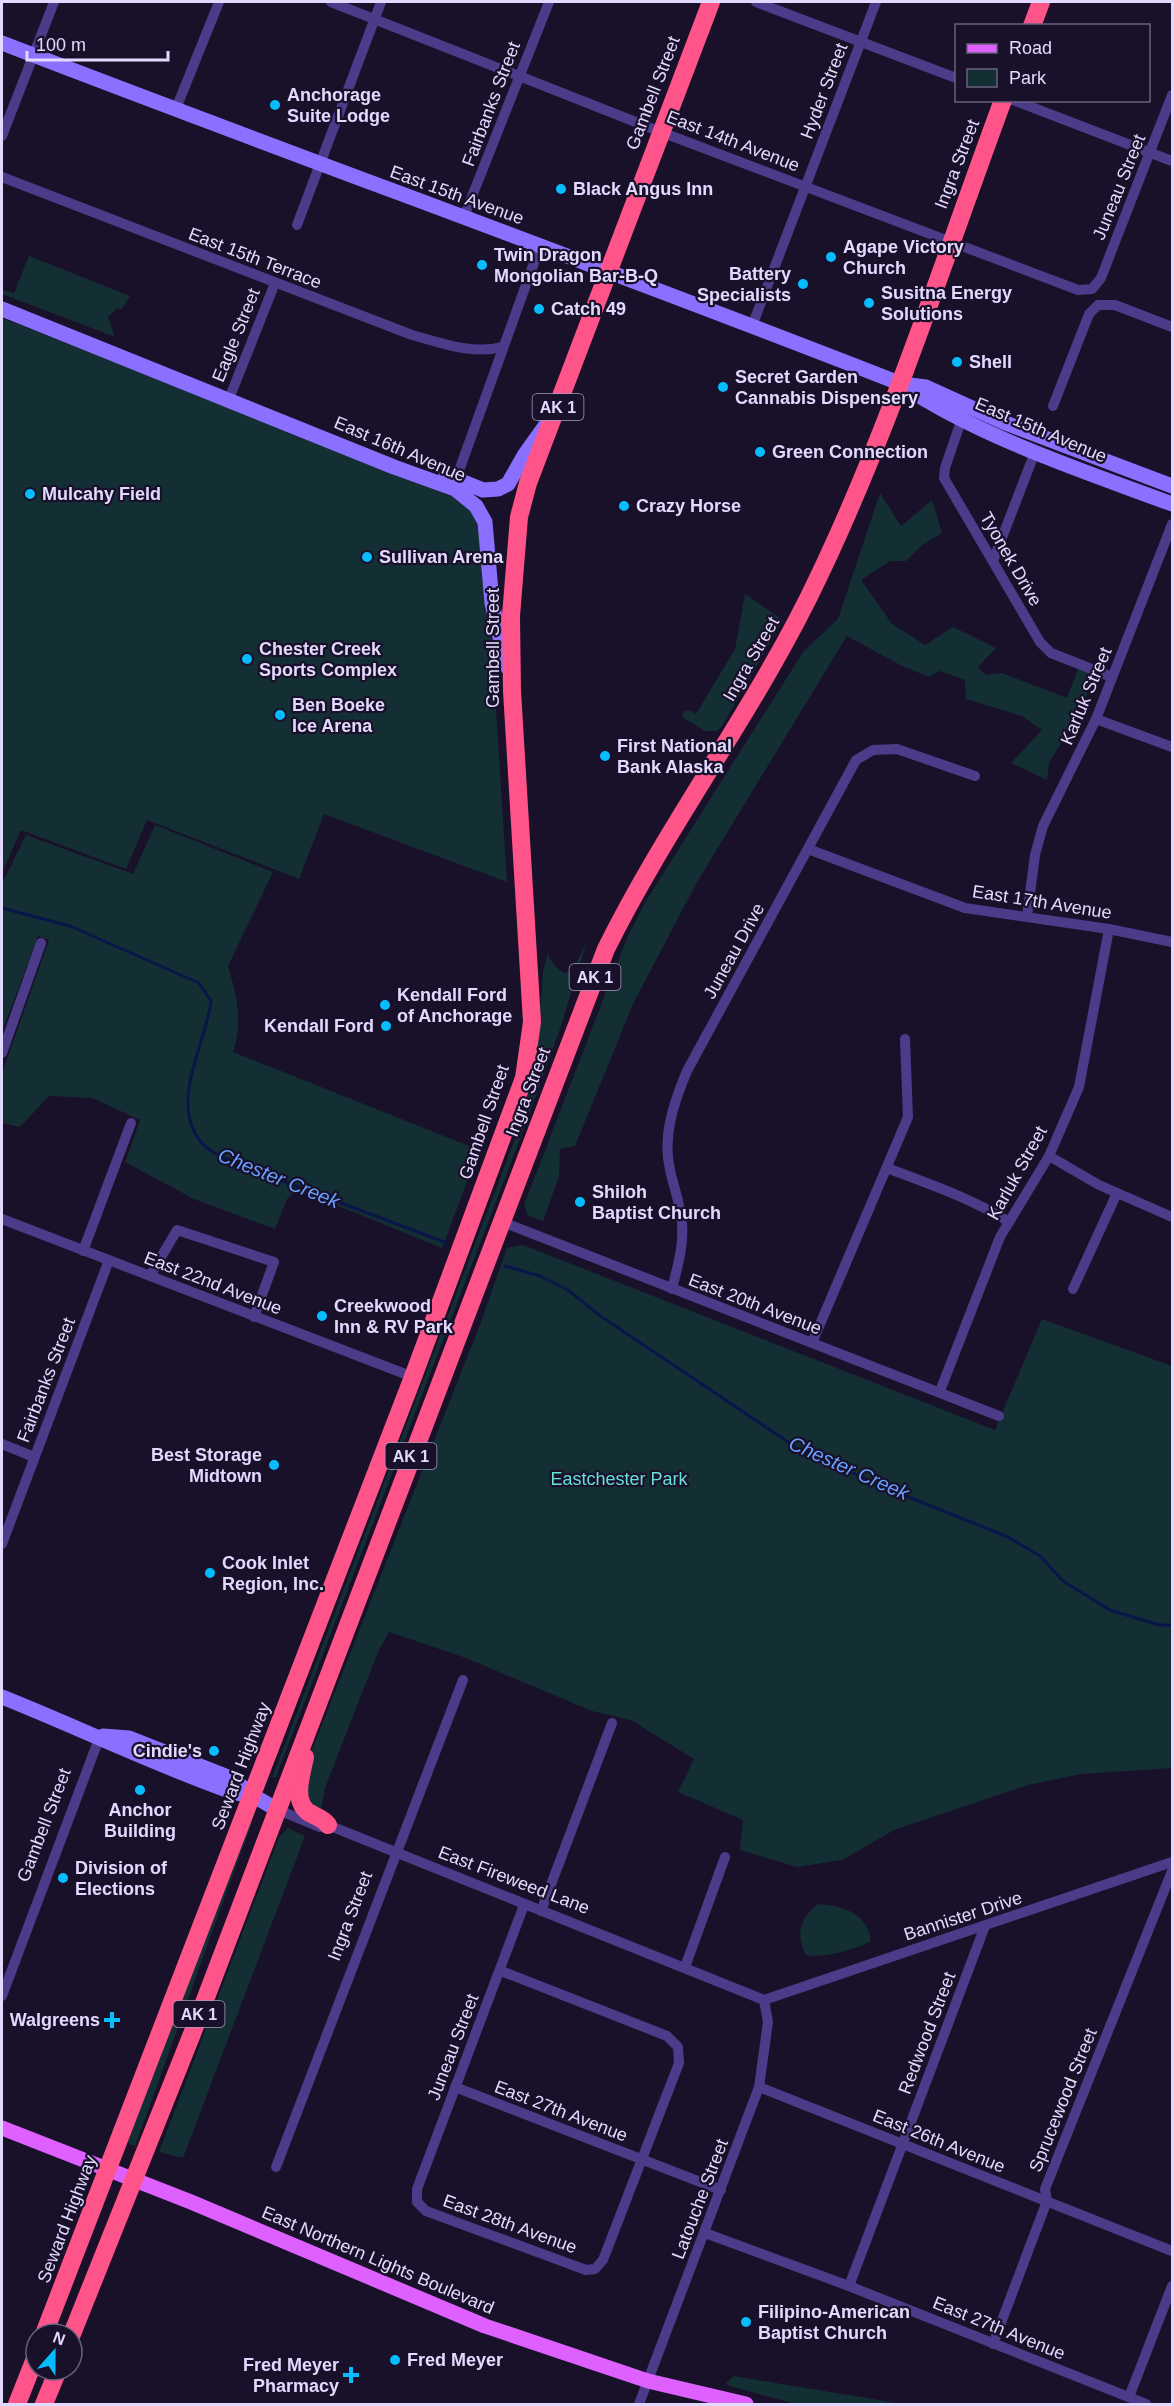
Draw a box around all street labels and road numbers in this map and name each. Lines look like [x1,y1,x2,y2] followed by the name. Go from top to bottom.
[622,33,684,153] street label: Gambell Street
[458,39,524,169] street label: Fairbanks Street
[797,40,851,142] street label: Hyder Street
[664,106,802,176] street label: East 14th Avenue
[931,117,983,211] street label: Ingra Street
[1089,131,1149,243] street label: Juneau Street
[387,162,527,228] street label: East 15th Avenue
[186,223,324,293] street label: East 15th Terrace
[208,285,264,385] street label: Eagle Street
[972,393,1110,467] street label: East 15th Avenue
[532,394,584,420] road number: AK 1
[331,412,469,486] street label: East 16th Avenue
[976,509,1046,609] street label: Tyonek Drive
[483,588,503,708] street label: Gambell Street
[719,613,783,705] street label: Ingra Street
[1056,644,1116,748] street label: Karluk Street
[971,881,1113,923] street label: East 17th Avenue
[700,900,768,1002] street label: Juneau Drive
[570,964,620,990] road number: AK 1
[502,1045,554,1139] street label: Ingra Street
[455,1062,513,1182] street label: Gambell Street
[983,1123,1051,1223] street label: Karluk Street
[141,1248,285,1318] street label: East 22nd Avenue
[686,1269,824,1339] street label: East 20th Avenue
[13,1315,79,1445] street label: Fairbanks Street
[386,1443,436,1469] road number: AK 1
[207,1699,275,1833] street label: Seward Highway
[13,1765,75,1885] street label: Gambell Street
[436,1842,592,1918] street label: East Fireweed Lane
[324,1869,376,1963] street label: Ingra Street
[901,1887,1025,1945] street label: Bannister Drive
[895,1969,959,2097] street label: Redwood Street
[424,1991,482,2103] street label: Juneau Street
[174,2001,224,2027] road number: AK 1
[1025,2025,1101,2175] street label: Sprucewood Street
[492,2076,630,2146] street label: East 27th Avenue
[870,2105,1008,2177] street label: East 26th Avenue
[668,2136,732,2262] street label: Latouche Street
[33,2152,101,2286] street label: Seward Highway
[440,2191,580,2257] street label: East 28th Avenue
[259,2202,497,2318] street label: East Northern Lights Boulevard
[930,2292,1068,2364] street label: East 27th Avenue

